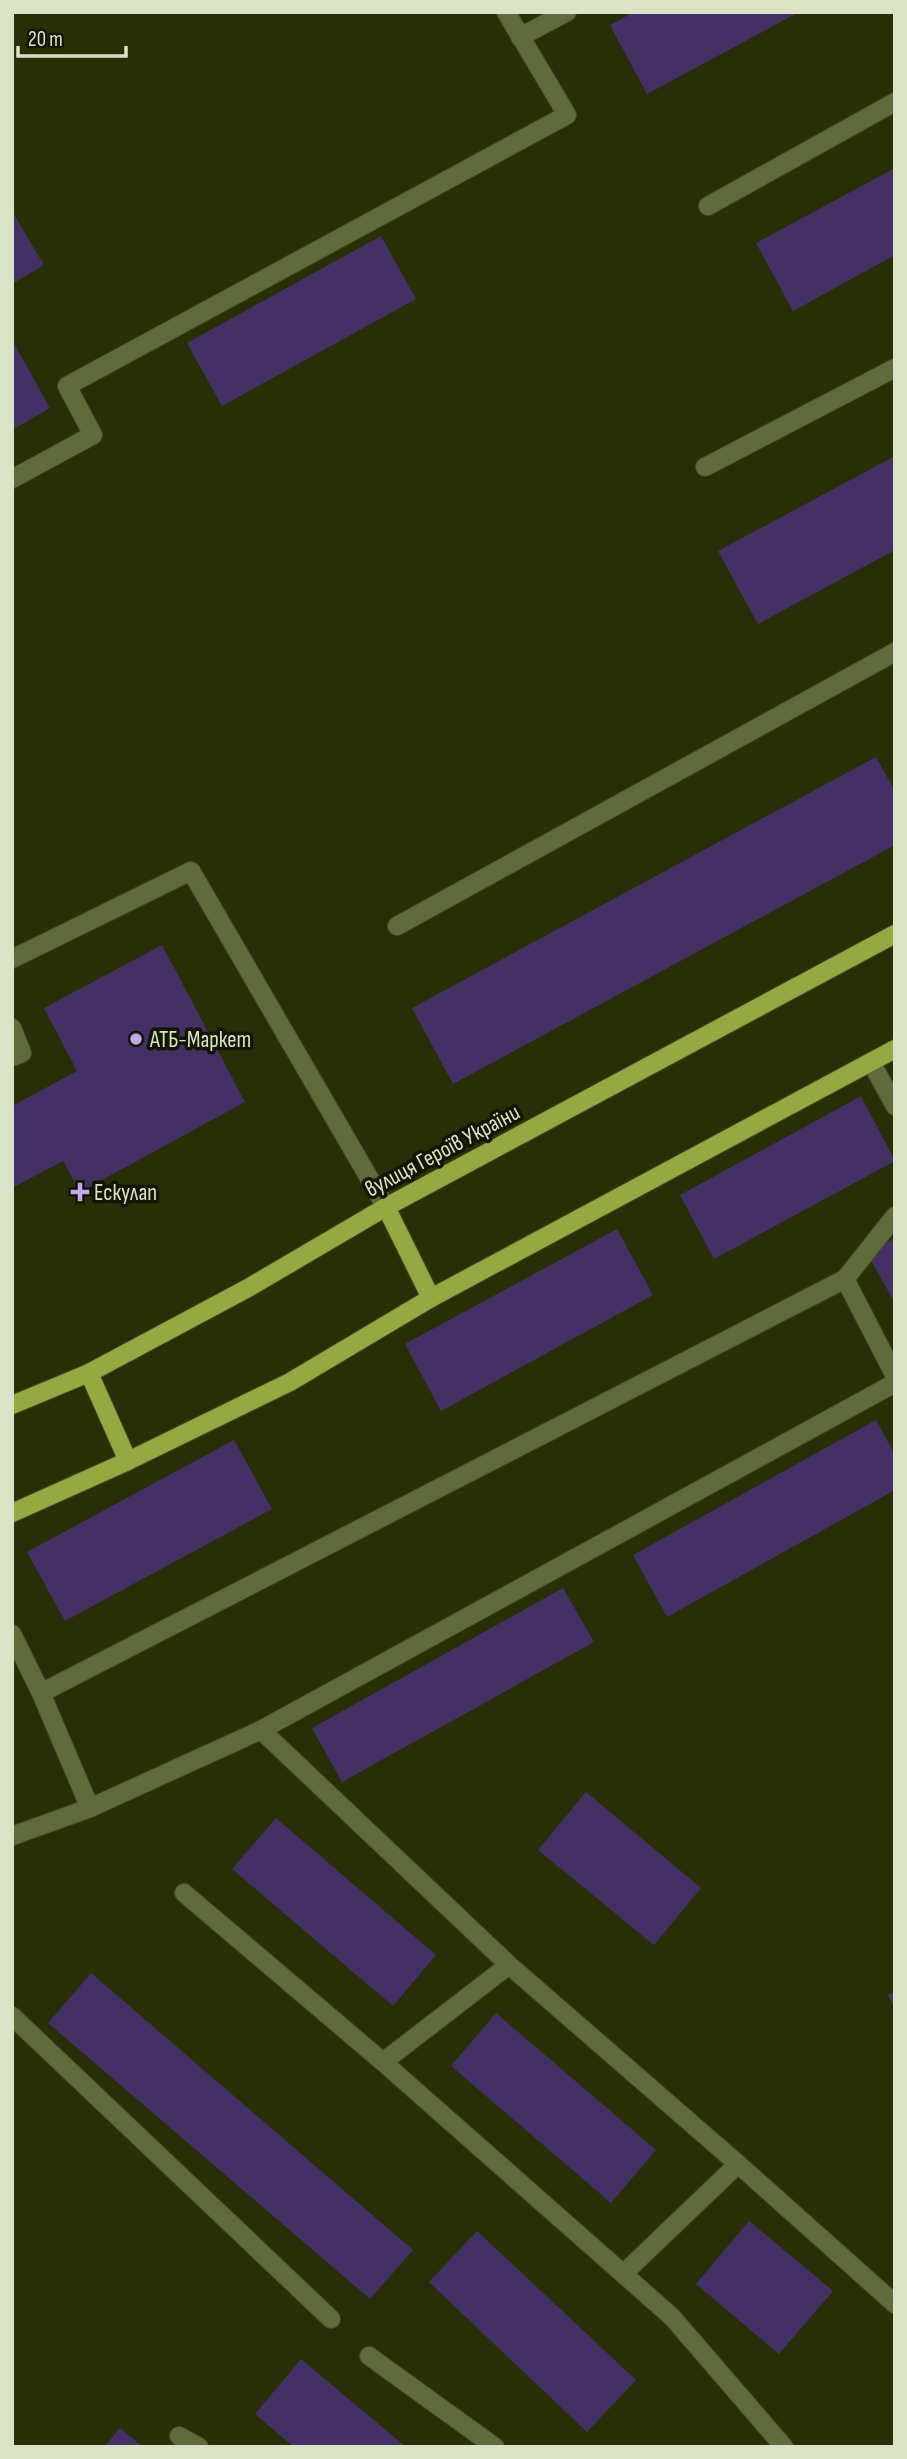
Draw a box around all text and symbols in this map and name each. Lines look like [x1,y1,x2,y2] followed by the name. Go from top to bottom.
[18,14,126,58] scale bar
[28,27,63,52] text: 20 m
[149,1026,251,1054] place label: АТБ-Маркет
[128,1031,144,1047] marker: АТБ-Маркет
[360,1098,525,1203] street label: вулиця Героїв України
[94,1179,157,1207] place label: Ескулап
[72,1184,88,1200] marker: Ескулап

